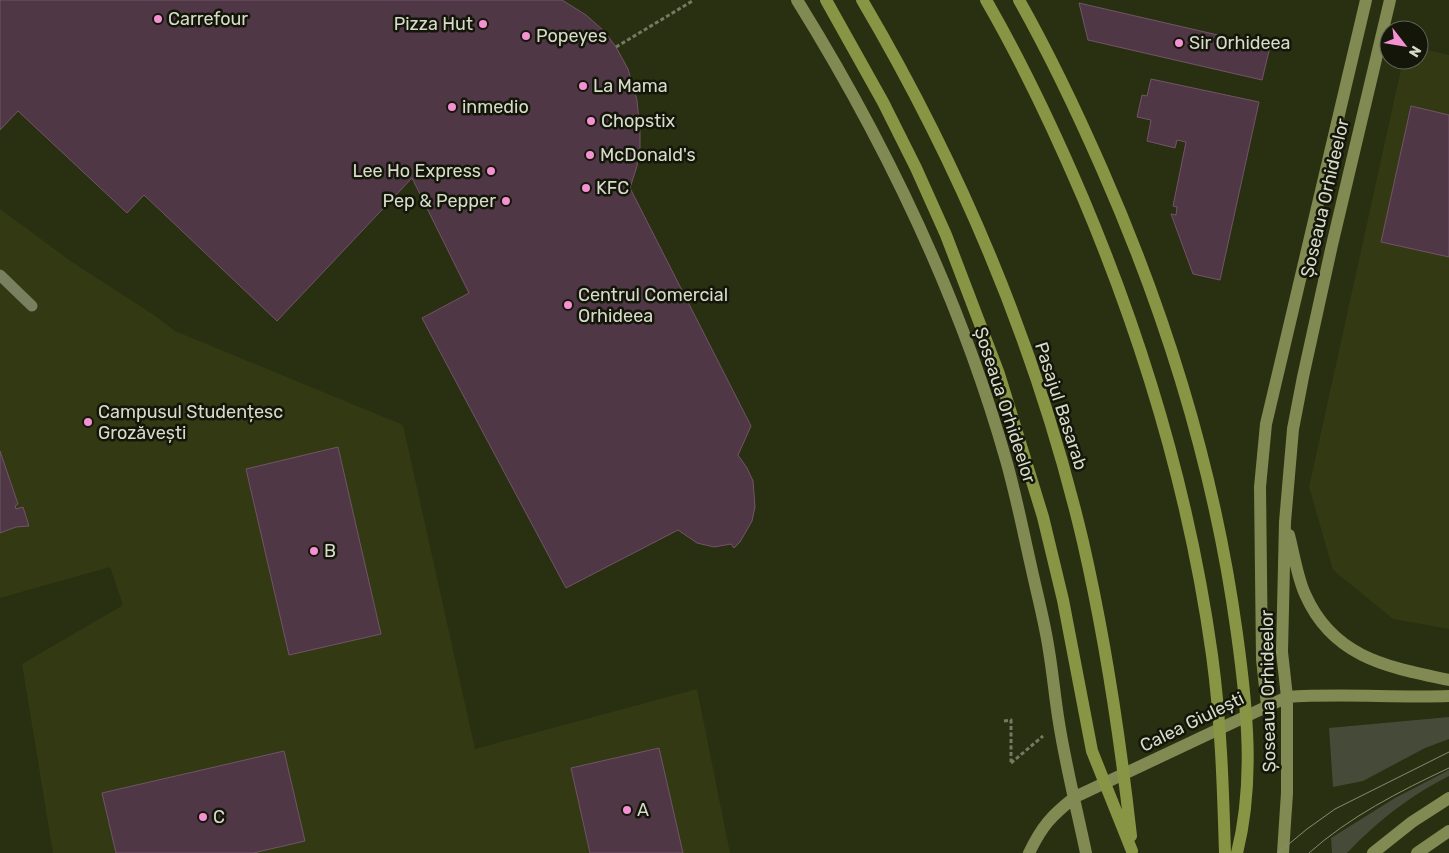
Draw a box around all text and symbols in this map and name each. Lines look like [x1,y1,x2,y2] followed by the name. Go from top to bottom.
[168,8,248,30] place label: Carrefour
[152,13,164,25] marker: Carrefour
[394,13,473,35] place label: Pizza Hut
[477,18,489,30] marker: Pizza Hut
[1379,20,1429,70] north arrow
[536,25,607,47] place label: Popeyes
[520,30,532,42] marker: Popeyes
[1189,32,1291,54] place label: Sir Orhideea
[1173,37,1185,49] marker: Sir Orhideea
[1405,43,1425,60] text: N
[593,75,668,97] place label: La Mama
[577,80,589,92] marker: La Mama
[462,96,529,118] place label: inmedio
[446,101,458,113] marker: inmedio
[601,110,676,132] place label: Chopstix
[585,115,597,127] marker: Chopstix
[1296,116,1354,280] street label: Șoseaua Orhideelor
[600,144,696,166] place label: McDonald's
[584,149,596,161] marker: McDonald's
[352,160,481,182] place label: Lee Ho Express
[485,165,497,177] marker: Lee Ho Express
[596,177,629,199] place label: KFC
[580,182,592,194] marker: KFC
[383,190,496,212] place label: Pep & Pepper
[500,195,512,207] marker: Pep & Pepper
[578,284,728,327] place label: Centrul Comercial Orhideea
[562,299,574,311] marker: Centrul Comercial Orhideea
[969,324,1041,486] street label: Șoseaua Orhideelor
[1030,339,1092,473] street label: Pasajul Basarab
[98,401,283,444] place label: Campusul Studențesc Grozăvești
[82,416,94,428] marker: Campusul Studențesc Grozăvești
[324,540,336,562] place label: B
[308,545,320,557] marker: B
[1256,609,1280,773] street label: Șoseaua Orhideelor
[1136,687,1248,757] street label: Calea Giulești
[637,799,649,821] place label: A
[621,804,633,816] marker: A
[213,806,225,828] place label: C
[197,811,209,823] marker: C

